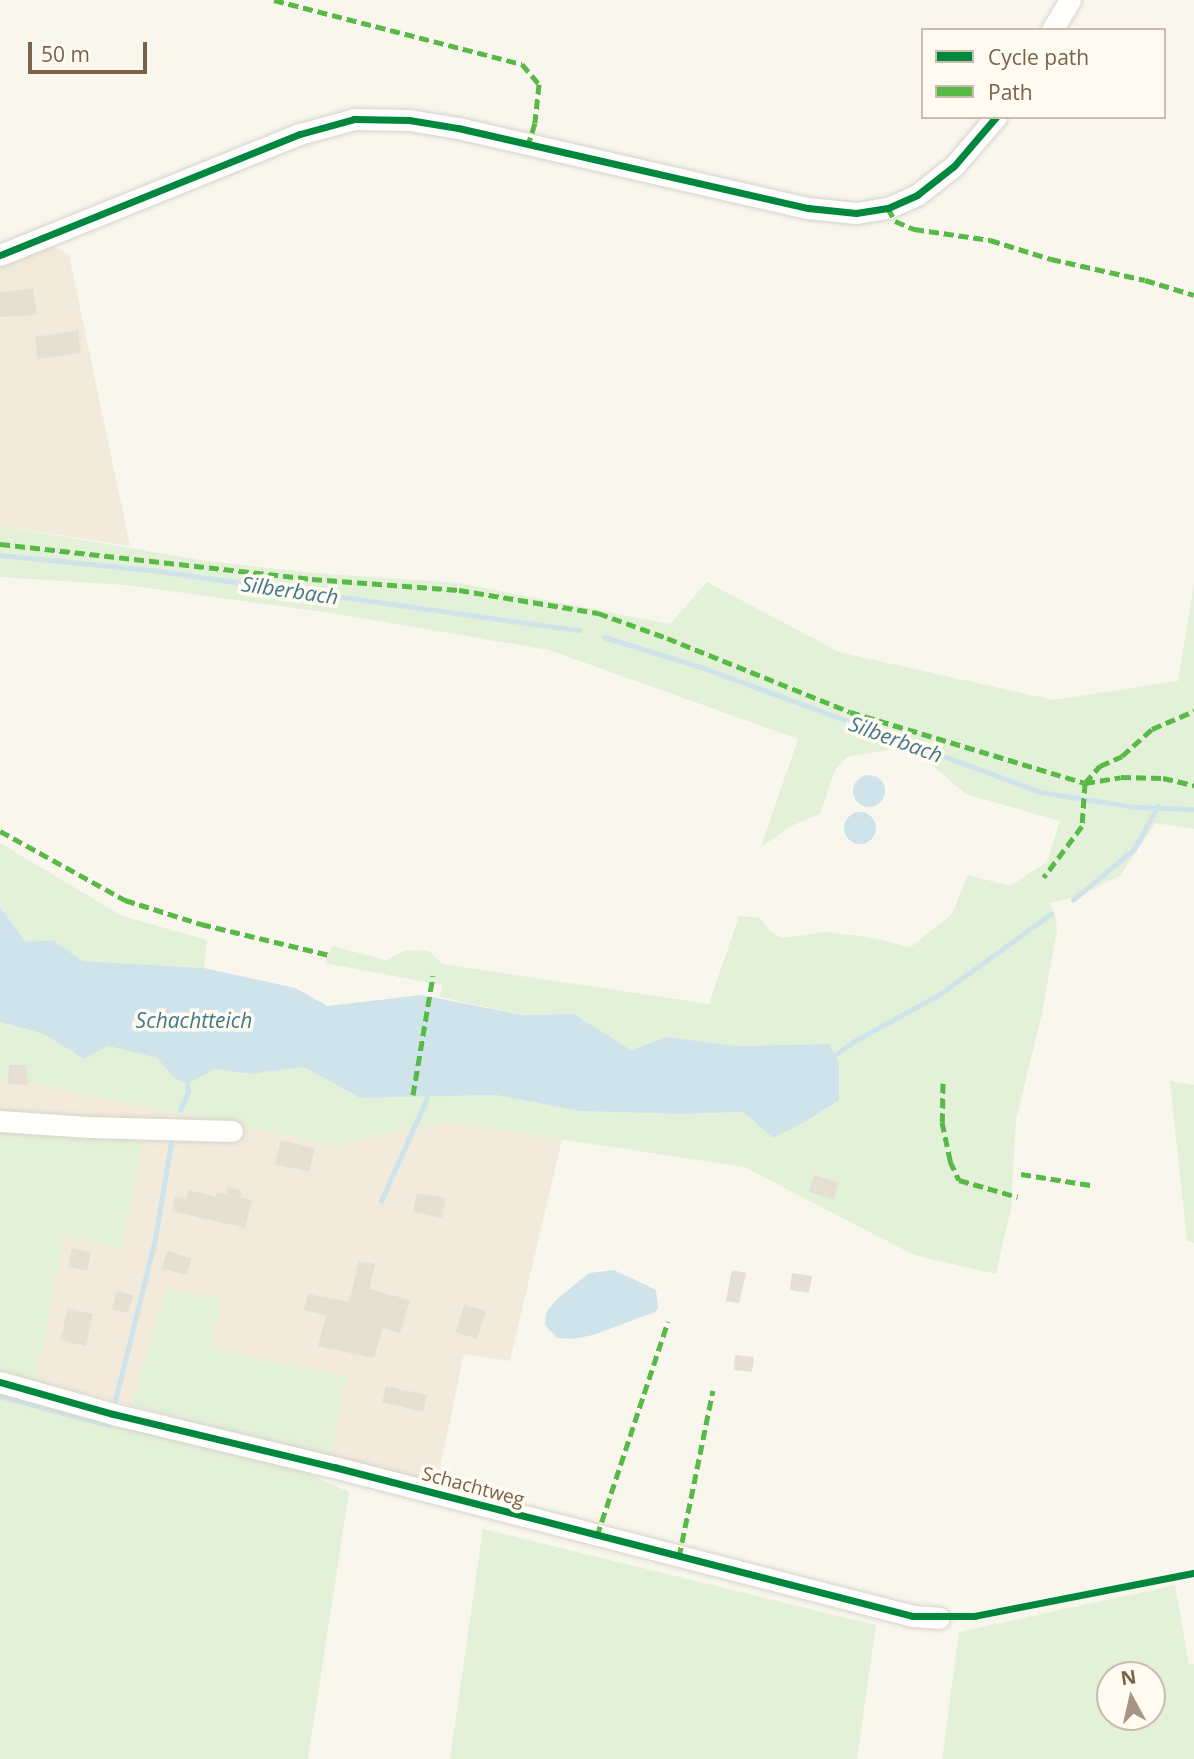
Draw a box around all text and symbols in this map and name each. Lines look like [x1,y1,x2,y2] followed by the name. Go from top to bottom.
[32,28,150,72] scale bar
[921,28,1166,119] legend
[41,40,90,68] text: 50 m
[988,43,1089,71] text: Cycle path
[988,78,1033,106] text: Path
[240,571,340,609] water label: Silberbach
[846,710,946,768] water label: Silberbach
[136,1007,252,1033] water label: Schachtteich
[419,1462,527,1512] street label: Schachtweg
[1096,1661,1166,1731] north arrow
[1119,1663,1138,1691] text: N

